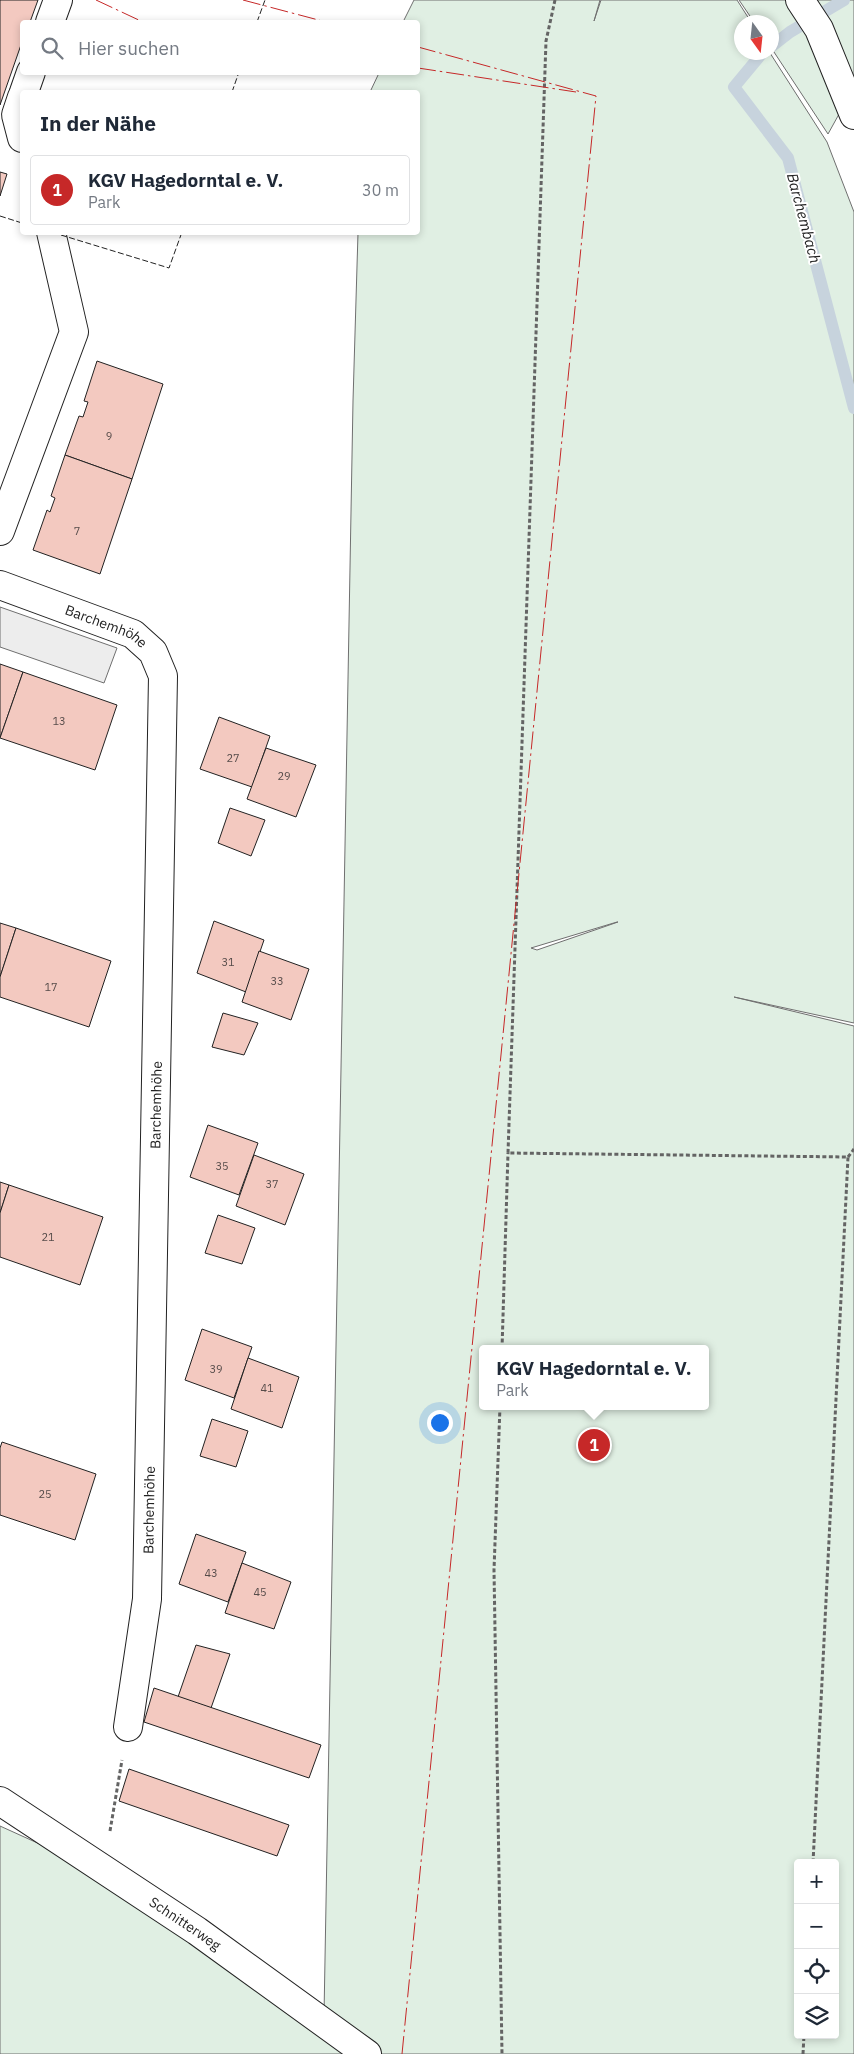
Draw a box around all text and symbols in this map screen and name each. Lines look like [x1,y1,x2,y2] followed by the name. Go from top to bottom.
[734,15,779,60] north arrow
[20,20,420,75] search box
[38,34,66,62] icon: search
[78,36,180,60] text: Hier suchen
[40,109,156,137] text: In der Nähe
[88,168,283,192] text: KGV Hagedorntal e. V.
[783,171,825,265] water label: Barchembach
[52,180,62,200] text: 1
[362,180,399,200] text: 30 m
[88,192,120,212] text: Park
[106,429,112,443] house number: 9
[74,524,80,538] house number: 7
[63,601,151,652] street label: Barchemhöhe
[52,714,66,728] house number: 13
[226,751,240,765] house number: 27
[277,769,291,783] house number: 29
[221,955,235,969] house number: 31
[270,974,284,988] house number: 33
[44,980,58,994] house number: 17
[146,1061,166,1149] street label: Barchemhöhe
[215,1159,229,1173] house number: 35
[265,1177,279,1191] house number: 37
[41,1230,55,1244] house number: 21
[479,1345,709,1410] popup
[496,1356,692,1380] text: KGV Hagedorntal e. V.
[209,1362,223,1376] house number: 39
[496,1380,529,1400] text: Park
[260,1381,274,1395] house number: 41
[427,1410,453,1436] your location
[578,1426,610,1464] pin: 1
[139,1466,159,1554] street label: Barchemhöhe
[38,1487,52,1501] house number: 25
[204,1566,218,1580] house number: 43
[253,1585,267,1599] house number: 45
[794,1859,839,2039] map controls
[794,1859,839,1904] button: +
[146,1893,225,1955] street label: Schnitterweg
[794,1904,839,1949] button: −
[794,1949,839,1994] button: locate
[794,1994,839,2039] button: layers

